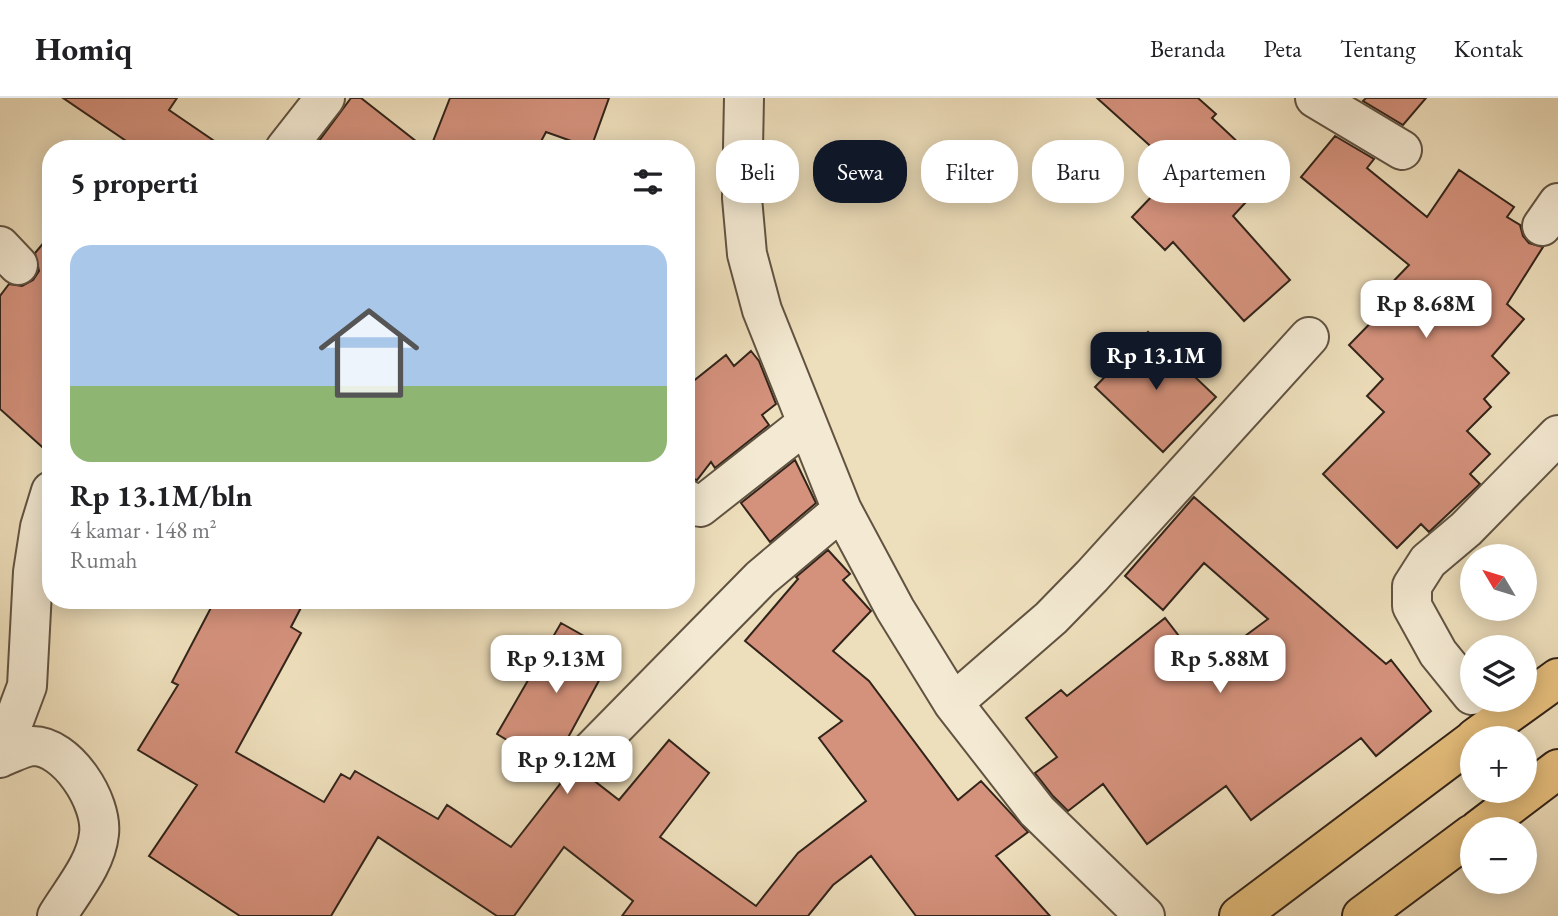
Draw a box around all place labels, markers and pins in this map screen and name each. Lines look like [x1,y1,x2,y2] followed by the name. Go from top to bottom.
[1354,280,1498,340] pin: Rp 8.68M
[1084,332,1228,392] pin: Rp 13.1M
[484,636,628,695] pin: Rp 9.13M
[1148,636,1292,695] pin: Rp 5.88M
[495,736,639,796] pin: Rp 9.12M

